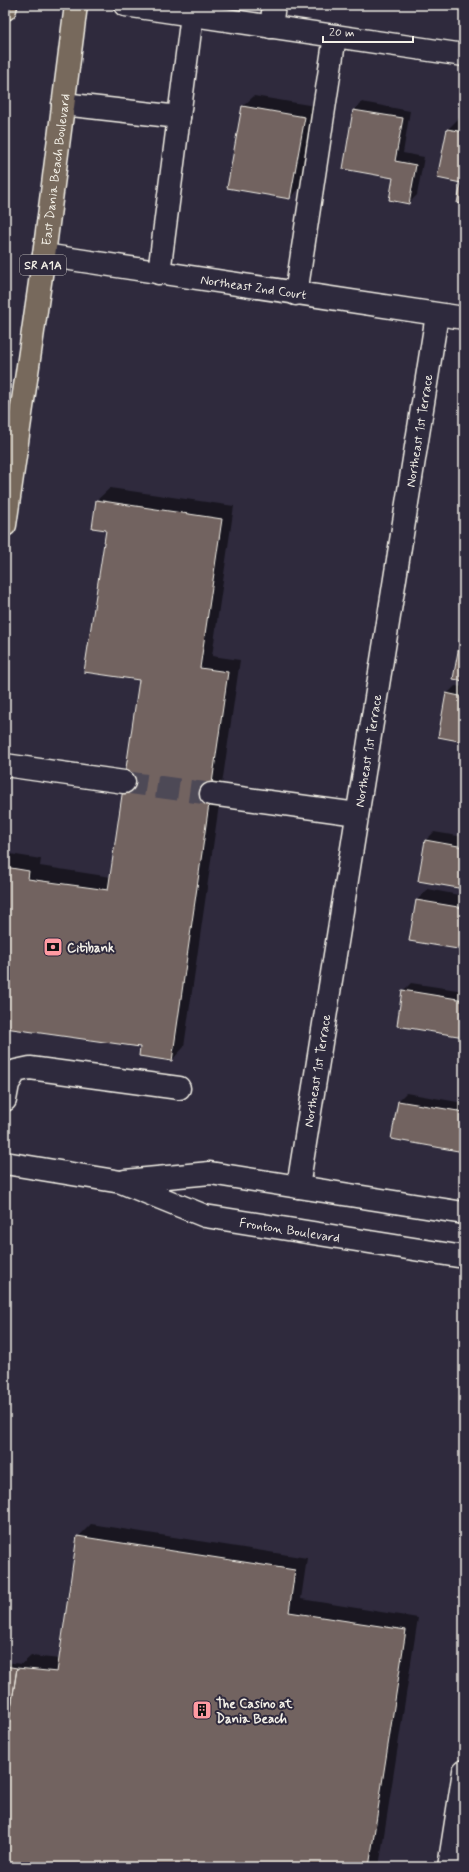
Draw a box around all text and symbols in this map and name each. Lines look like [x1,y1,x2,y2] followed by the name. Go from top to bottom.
[323,18,413,44] scale bar
[329,25,355,41] text: 20 m
[38,93,75,247] street label: East Dania Beach Boulevard
[20,255,66,275] road number: SR A1A
[199,272,308,304] street label: Northeast 2nd Court
[403,373,437,489] street label: Northeast 1st Terrace
[352,693,386,808] street label: Northeast 1st Terrace
[42,936,64,958] bank icon: Citibank
[67,940,115,957] place label: Citibank
[301,1013,335,1128] street label: Northeast 1st Terrace
[238,1215,341,1247] street label: Fronton Boulevard
[216,1696,293,1728] place label: The Casino at Dania Beach
[191,1699,213,1721] building icon: The Casino at Dania Beach

